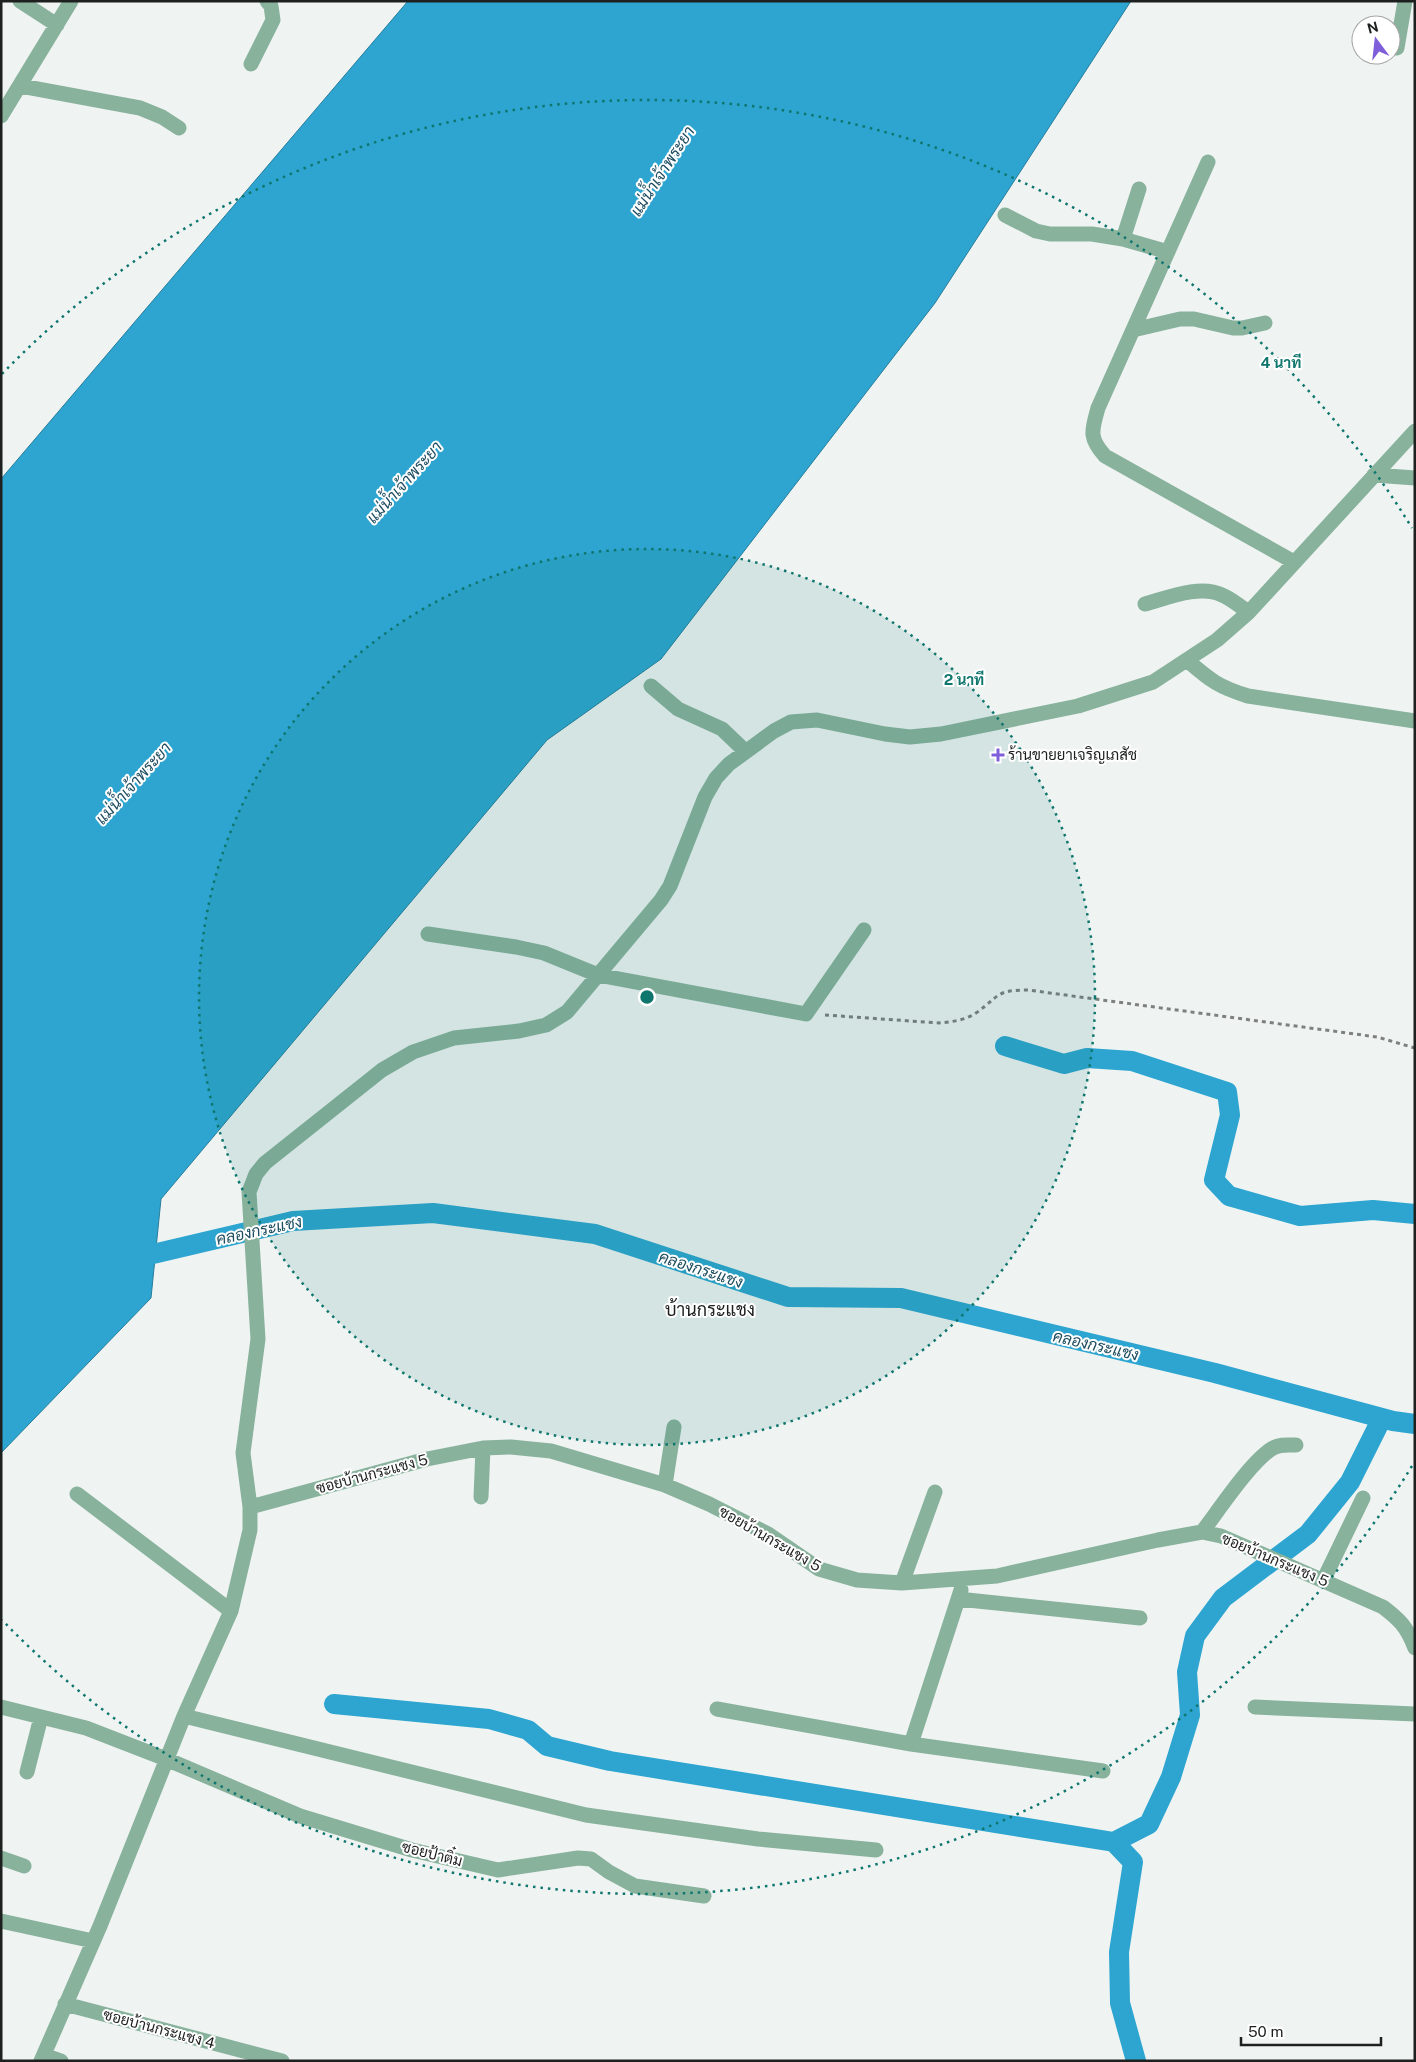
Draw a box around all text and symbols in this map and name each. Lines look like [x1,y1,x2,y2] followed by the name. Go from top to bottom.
[1351,15,1401,65] north arrow
[1365,18,1380,37] text: N
[622,120,699,220] water label: แม่น้ำเจ้าพระยา
[1261,353,1302,371] text: 4 นาที
[359,434,446,527] water label: แม่น้ำเจ้าพระยา
[944,670,984,688] text: 2 นาที
[88,735,175,828] water label: แม่น้ำเจ้าพระยา
[1008,745,1137,764] place label: ร้านขายยาเจริญเภสัช
[992,749,1004,761] marker: ร้านขายยาเจริญเภสัช
[638,988,656,1006] centre of rings
[214,1212,304,1249] water label: คลองกระแชง
[656,1247,745,1292] water label: คลองกระแชง
[665,1298,755,1320] district label: บ้านกระแชง
[1051,1326,1141,1365] water label: คลองกระแชง
[314,1449,430,1497] street label: ซอยบ้านกระแชง 5
[716,1502,825,1575] street label: ซอยบ้านกระแชง 5
[1219,1528,1332,1590] street label: ซอยบ้านกระแชง 5
[400,1833,466,1869] street label: ซอยป้าติ๋ม
[102,2004,217,2052] street label: ซอยบ้านกระแชง 4
[1241,2014,1381,2046] scale bar
[1248,2023,1283,2040] text: 50 m

